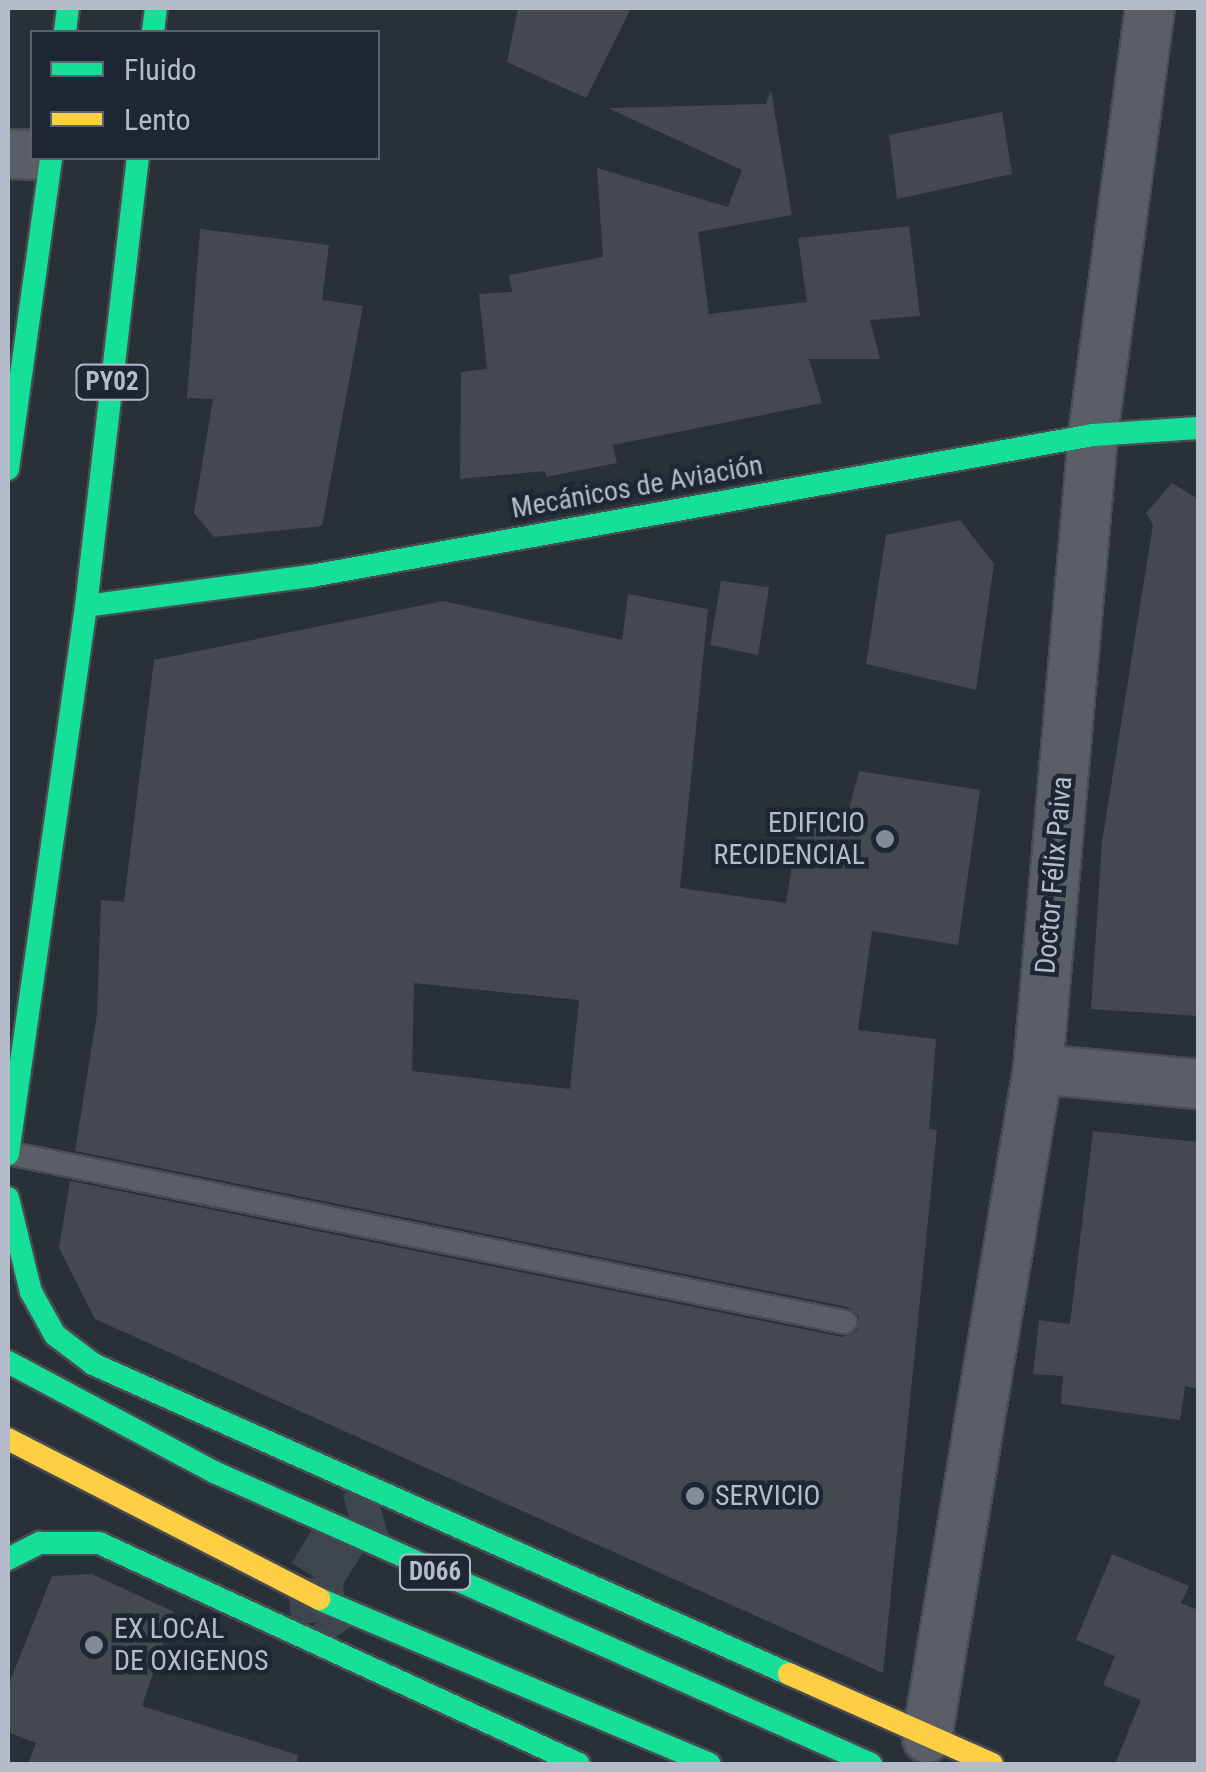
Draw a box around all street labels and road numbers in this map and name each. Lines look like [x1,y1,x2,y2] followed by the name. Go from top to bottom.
[74,362,150,402] road number: PY02
[509,448,765,526] street label: Mecánicos de Aviación
[1029,775,1079,975] street label: Doctor Félix Paiva
[398,1552,472,1592] road number: D066

